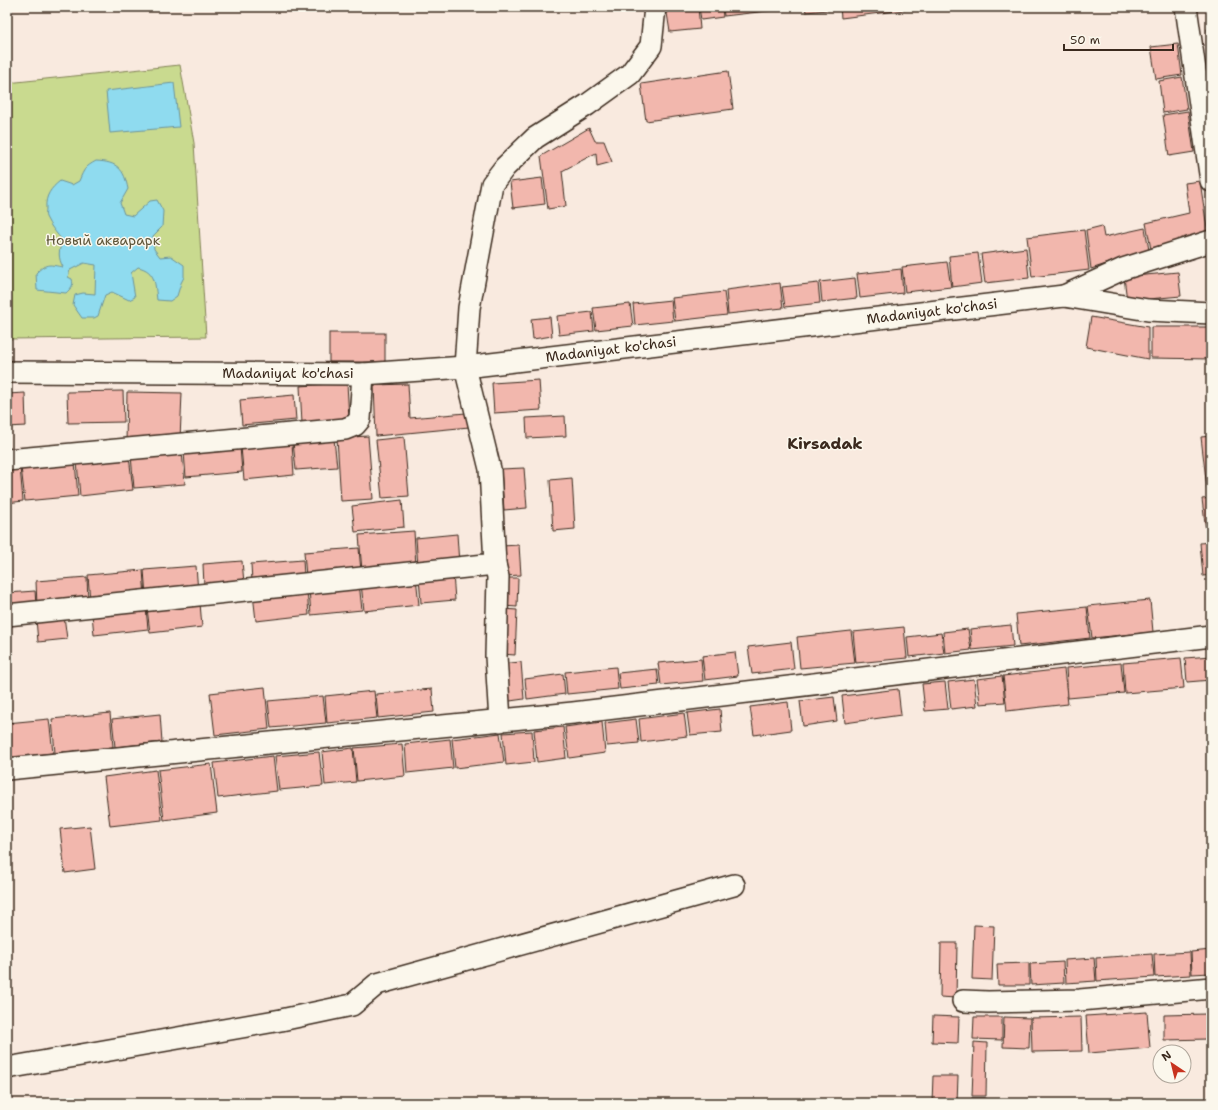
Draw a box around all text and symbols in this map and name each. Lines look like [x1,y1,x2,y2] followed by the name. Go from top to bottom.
[1064,26,1173,52] scale bar
[1070,32,1100,48] text: 50 m
[46,231,161,249] park label: Новый акварарк
[866,294,998,328] street label: Madaniyat ko'chasi
[545,332,677,366] street label: Madaniyat ko'chasi
[222,364,354,382] street label: Madaniyat ko'chasi
[787,433,863,454] district label: Kirsadak
[1152,1044,1192,1084] north arrow
[1159,1047,1175,1065] text: N

